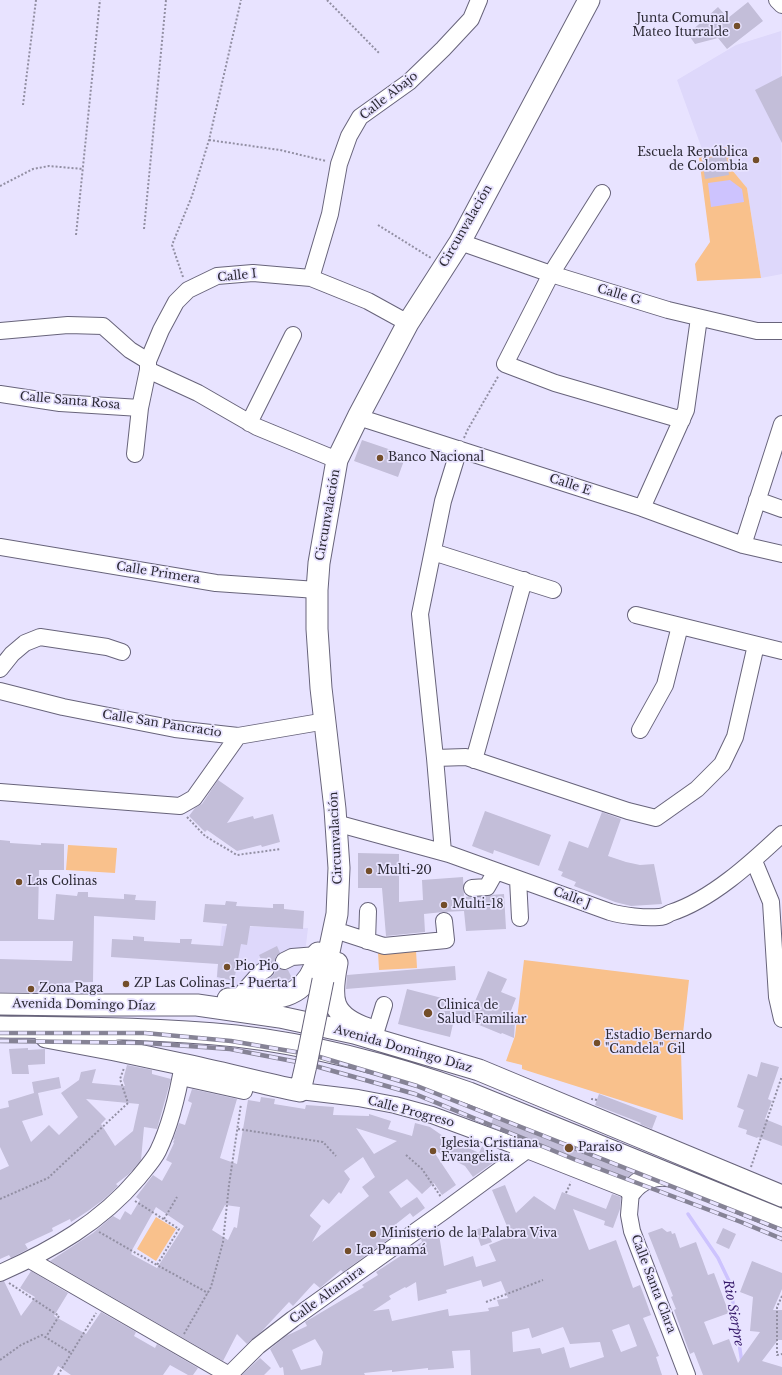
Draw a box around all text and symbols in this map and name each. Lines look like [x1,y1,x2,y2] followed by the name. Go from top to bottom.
[632,12,729,40] place label: Junta Comunal Mateo Iturralde
[732,21,742,31] marker: Junta Comunal Mateo Iturralde
[357,69,421,123] street label: Calle Abajo
[637,146,748,174] place label: Escuela República de Colombia
[751,155,761,165] marker: Escuela República de Colombia
[437,182,495,270] street label: Circunvalación
[217,267,257,285] street label: Calle I
[595,282,643,308] street label: Calle G
[19,389,121,413] street label: Calle Santa Rosa
[388,451,484,465] place label: Banco Nacional
[375,453,385,463] marker: Banco Nacional
[313,468,343,562] street label: Circunvalación
[547,471,593,499] street label: Calle E
[115,559,201,587] street label: Calle Primera
[101,707,223,741] street label: Calle San Pancracio
[326,791,346,885] street label: Circunvalación
[377,864,432,878] place label: Multi-20
[364,866,374,876] marker: Multi-20
[27,875,97,889] place label: Las Colinas
[14,877,24,887] marker: Las Colinas
[551,885,593,911] street label: Calle J
[452,898,504,912] place label: Multi-18
[439,900,449,910] marker: Multi-18
[235,960,279,974] place label: Pio Pio
[222,962,232,972] marker: Pio Pio
[134,977,297,991] place label: ZP Las Colinas-I - Puerta 1
[121,979,131,989] marker: ZP Las Colinas-I - Puerta 1
[39,982,103,996] place label: Zona Paga
[26,984,36,994] marker: Zona Paga
[12,997,156,1013] street label: Avenida Domingo Díaz
[437,999,526,1027] place label: Clinica de Salud Familiar
[422,1007,434,1019] marker: Clinica de Salud Familiar
[332,1022,474,1076] street label: Avenida Domingo Díaz
[605,1029,712,1057] place label: Estadio Bernardo "Candela" Gil
[592,1038,602,1048] marker: Estadio Bernardo "Candela" Gil
[366,1094,456,1130] street label: Calle Progreso
[441,1137,538,1165] place label: Iglesia Cristiana Evangelista.
[578,1141,623,1155] place label: Paraiso
[563,1142,575,1154] marker: Paraiso
[428,1146,438,1156] marker: Iglesia Cristiana Evangelista.
[381,1227,557,1241] place label: Ministerio de la Palabra Viva
[368,1229,378,1239] marker: Ministerio de la Palabra Viva
[628,1233,678,1335] street label: Calle Santa Clara
[356,1244,426,1258] place label: Ica Panamá
[343,1246,353,1256] marker: Ica Panamá
[287,1263,367,1327] street label: Calle Altamira
[719,1278,747,1348] water label: Rio Sierpre

